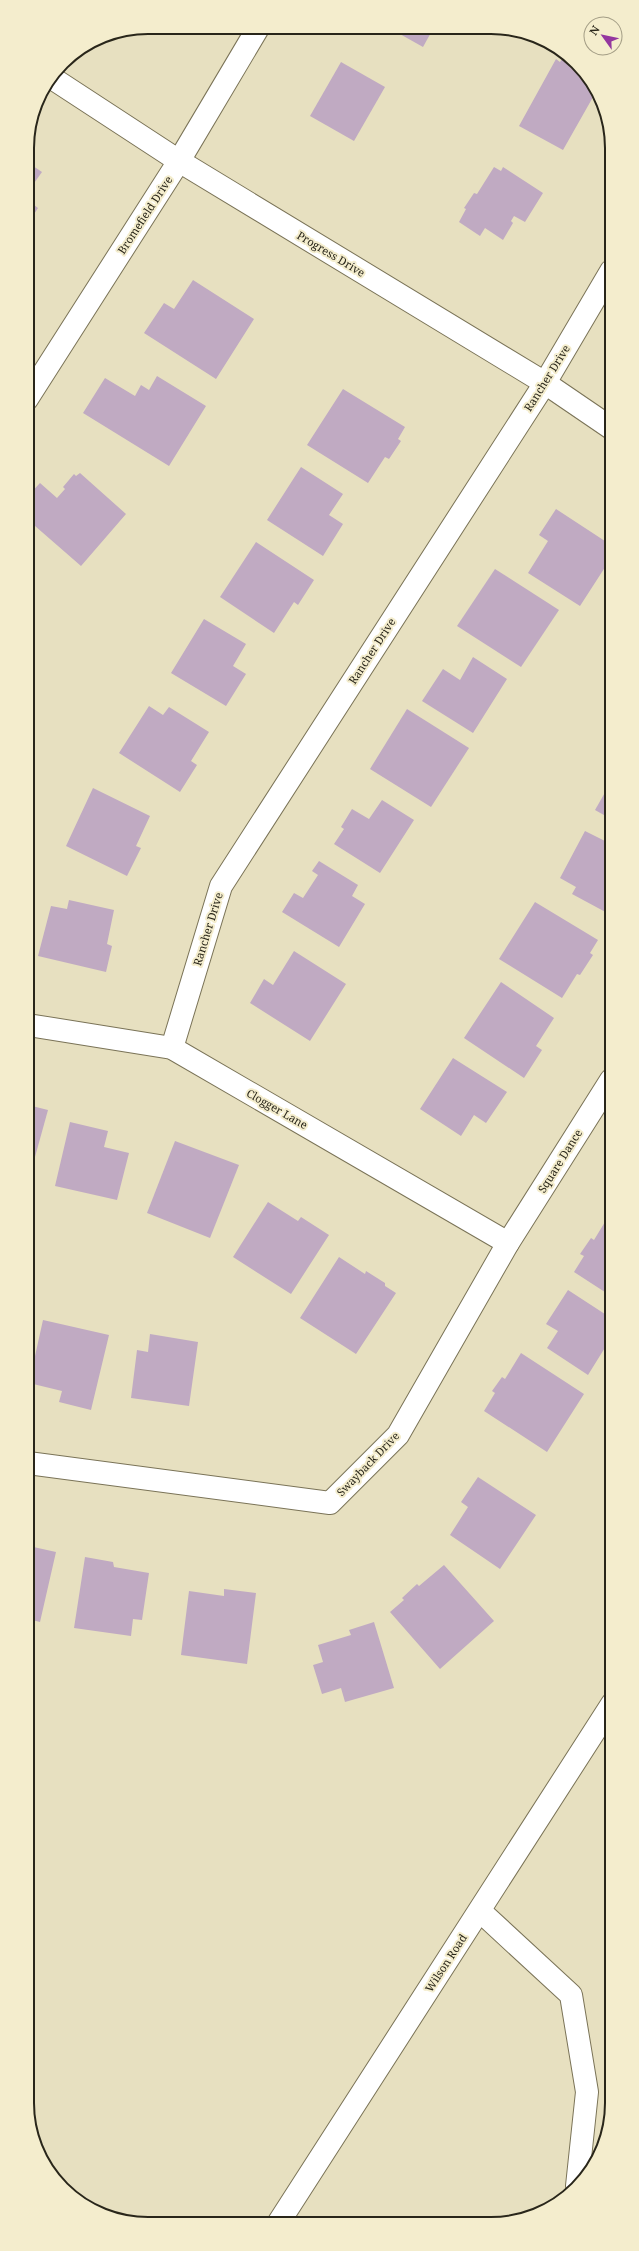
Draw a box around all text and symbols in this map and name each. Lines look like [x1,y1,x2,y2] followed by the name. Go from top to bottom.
[583,16,623,56] north arrow
[586,22,603,38] text: N
[114,173,175,257] street label: Bromefield Drive
[294,227,368,280] street label: Progress Drive
[520,342,573,414] street label: Rancher Drive
[345,615,399,687] street label: Rancher Drive
[189,890,226,967] street label: Rancher Drive
[244,1085,311,1132] street label: Clogger Lane
[534,1126,585,1195] street label: Square Dance
[333,1428,402,1499] street label: Swayback Drive
[421,1931,470,1995] street label: Wilson Road

